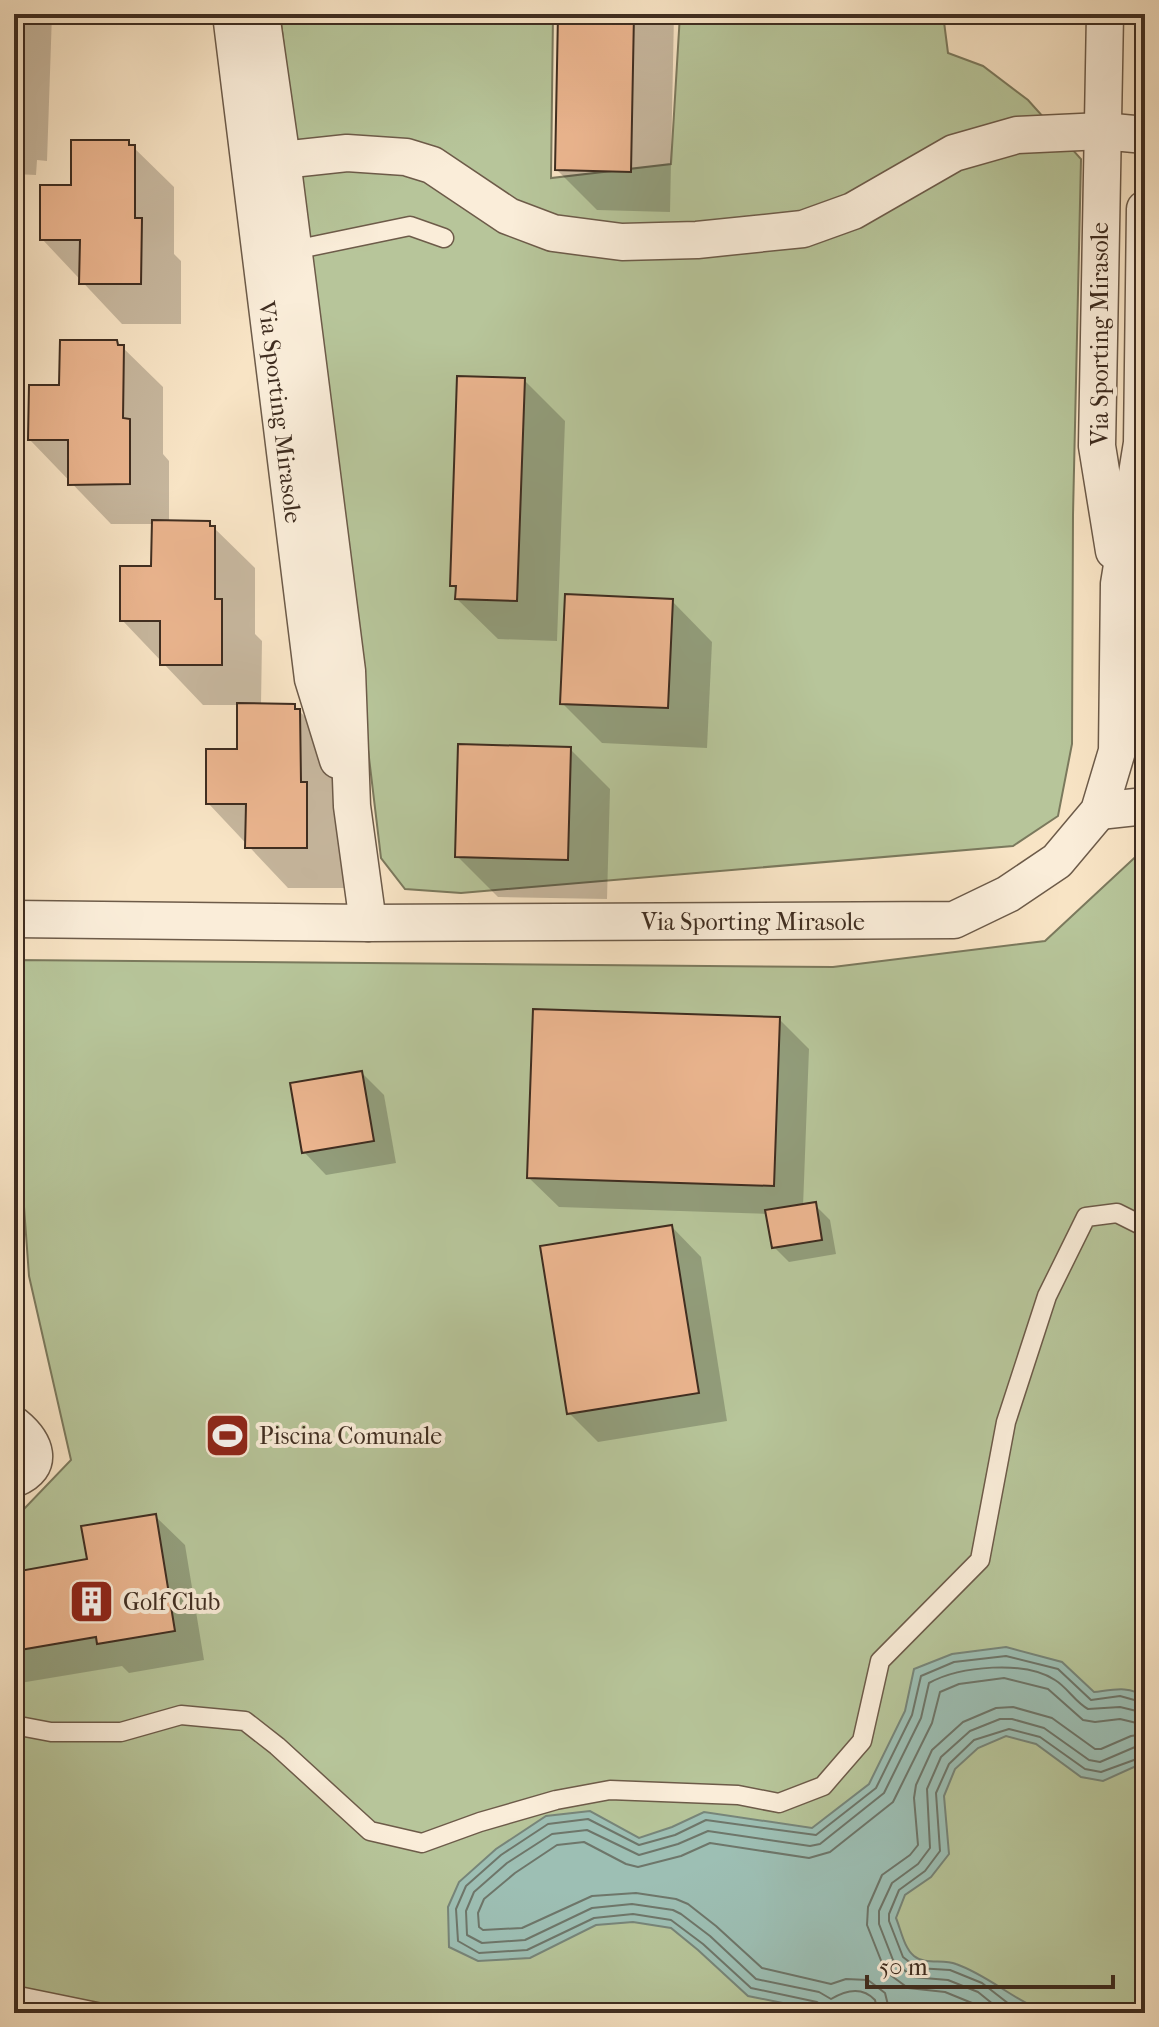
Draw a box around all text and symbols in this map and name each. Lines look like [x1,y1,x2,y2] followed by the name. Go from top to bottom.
[1086,222,1114,447] street label: Via Sporting Mirasole
[252,298,308,525] street label: Via Sporting Mirasole
[640,908,865,936] street label: Via Sporting Mirasole
[204,1412,252,1460] sports icon: Piscina Comunale
[259,1422,442,1450] place label: Piscina Comunale
[68,1578,116,1626] building icon: Golf Club
[123,1588,220,1616] place label: Golf Club
[867,1939,1113,1989] scale bar
[879,1953,928,1981] text: 50 m

